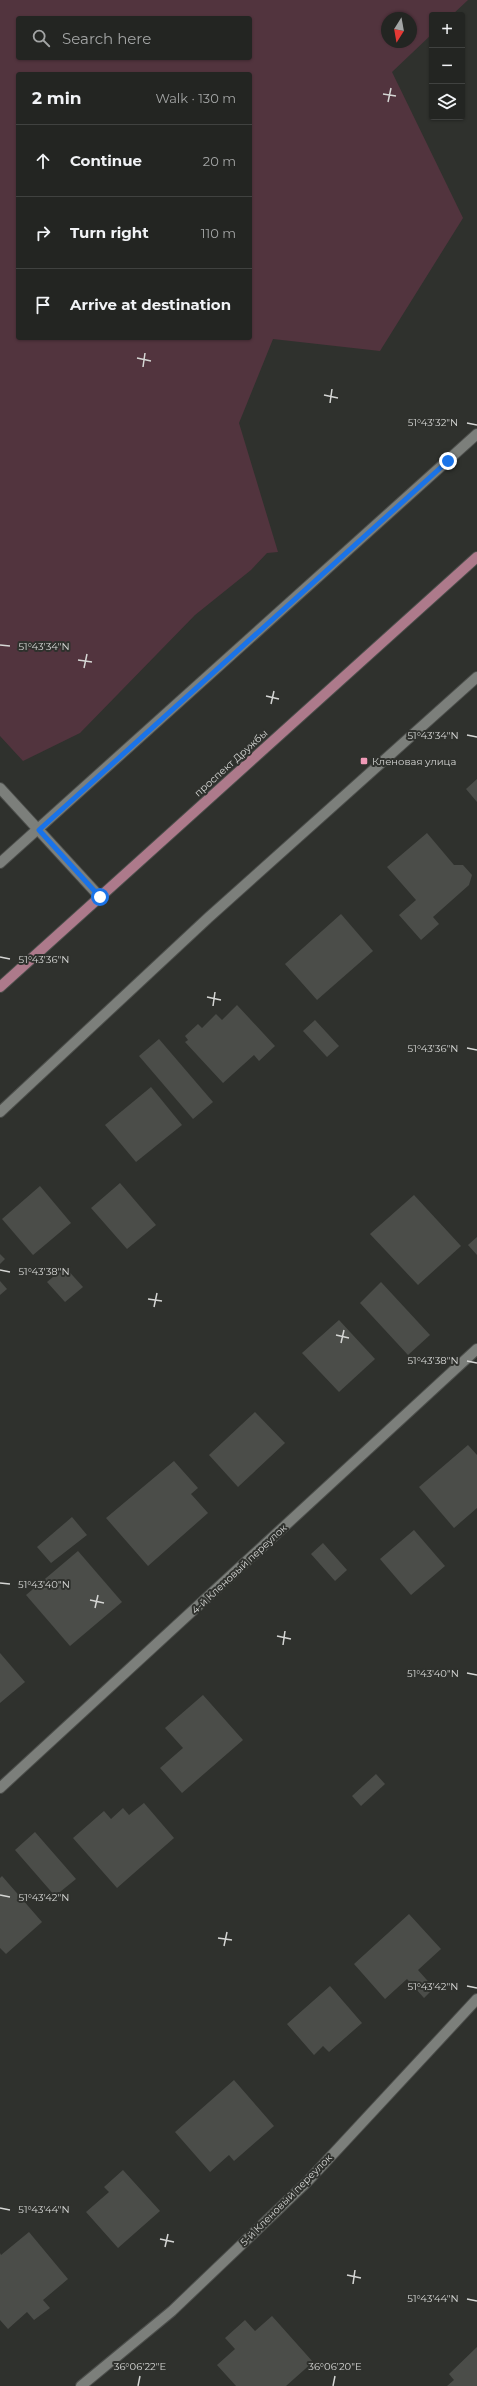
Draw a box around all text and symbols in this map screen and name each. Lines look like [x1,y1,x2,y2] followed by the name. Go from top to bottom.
[381,12,417,48] north arrow
[429,12,465,120] map controls
[429,12,465,48] button: +
[16,16,252,60] search box
[30,27,52,49] icon: search
[62,29,151,48] text: Search here
[429,48,465,84] button: −
[429,84,465,120] button: layers
[32,88,82,108] text: 2 min
[155,90,236,106] text: Walk · 130 m
[32,150,54,172] icon: ahead
[70,151,142,170] text: Continue
[203,153,236,169] text: 20 m
[32,222,54,244] icon: right
[70,223,149,242] text: Turn right
[201,225,236,241] text: 110 m
[32,294,54,316] icon: arrive
[70,295,231,314] text: Arrive at destination
[408,416,458,429] text: 51°43'32"N
[439,452,457,470] route end
[18,640,70,653] text: 51°43'34"N
[192,727,270,799] street label: проспект Дружбы
[407,729,459,742] text: 51°43'34"N
[372,755,456,768] place label: Кленовая улица
[359,756,369,766] marker: Кленовая улица
[91,888,109,906] route start
[19,953,69,966] text: 51°43'36"N
[408,1042,458,1055] text: 51°43'36"N
[18,1265,70,1278] text: 51°43'38"N
[407,1354,459,1367] text: 51°43'38"N
[189,1521,290,1617] street label: 4-й Кленовый переулок
[18,1578,70,1591] text: 51°43'40"N
[407,1667,459,1680] text: 51°43'40"N
[19,1891,69,1904] text: 51°43'42"N
[408,1980,458,1993] text: 51°43'42"N
[237,2151,335,2249] street label: 5-й Кленовый переулок
[18,2203,70,2216] text: 51°43'44"N
[407,2292,459,2305] text: 51°43'44"N
[114,2360,167,2373] text: 36°06'22"E
[308,2360,362,2373] text: 36°06'20"E

